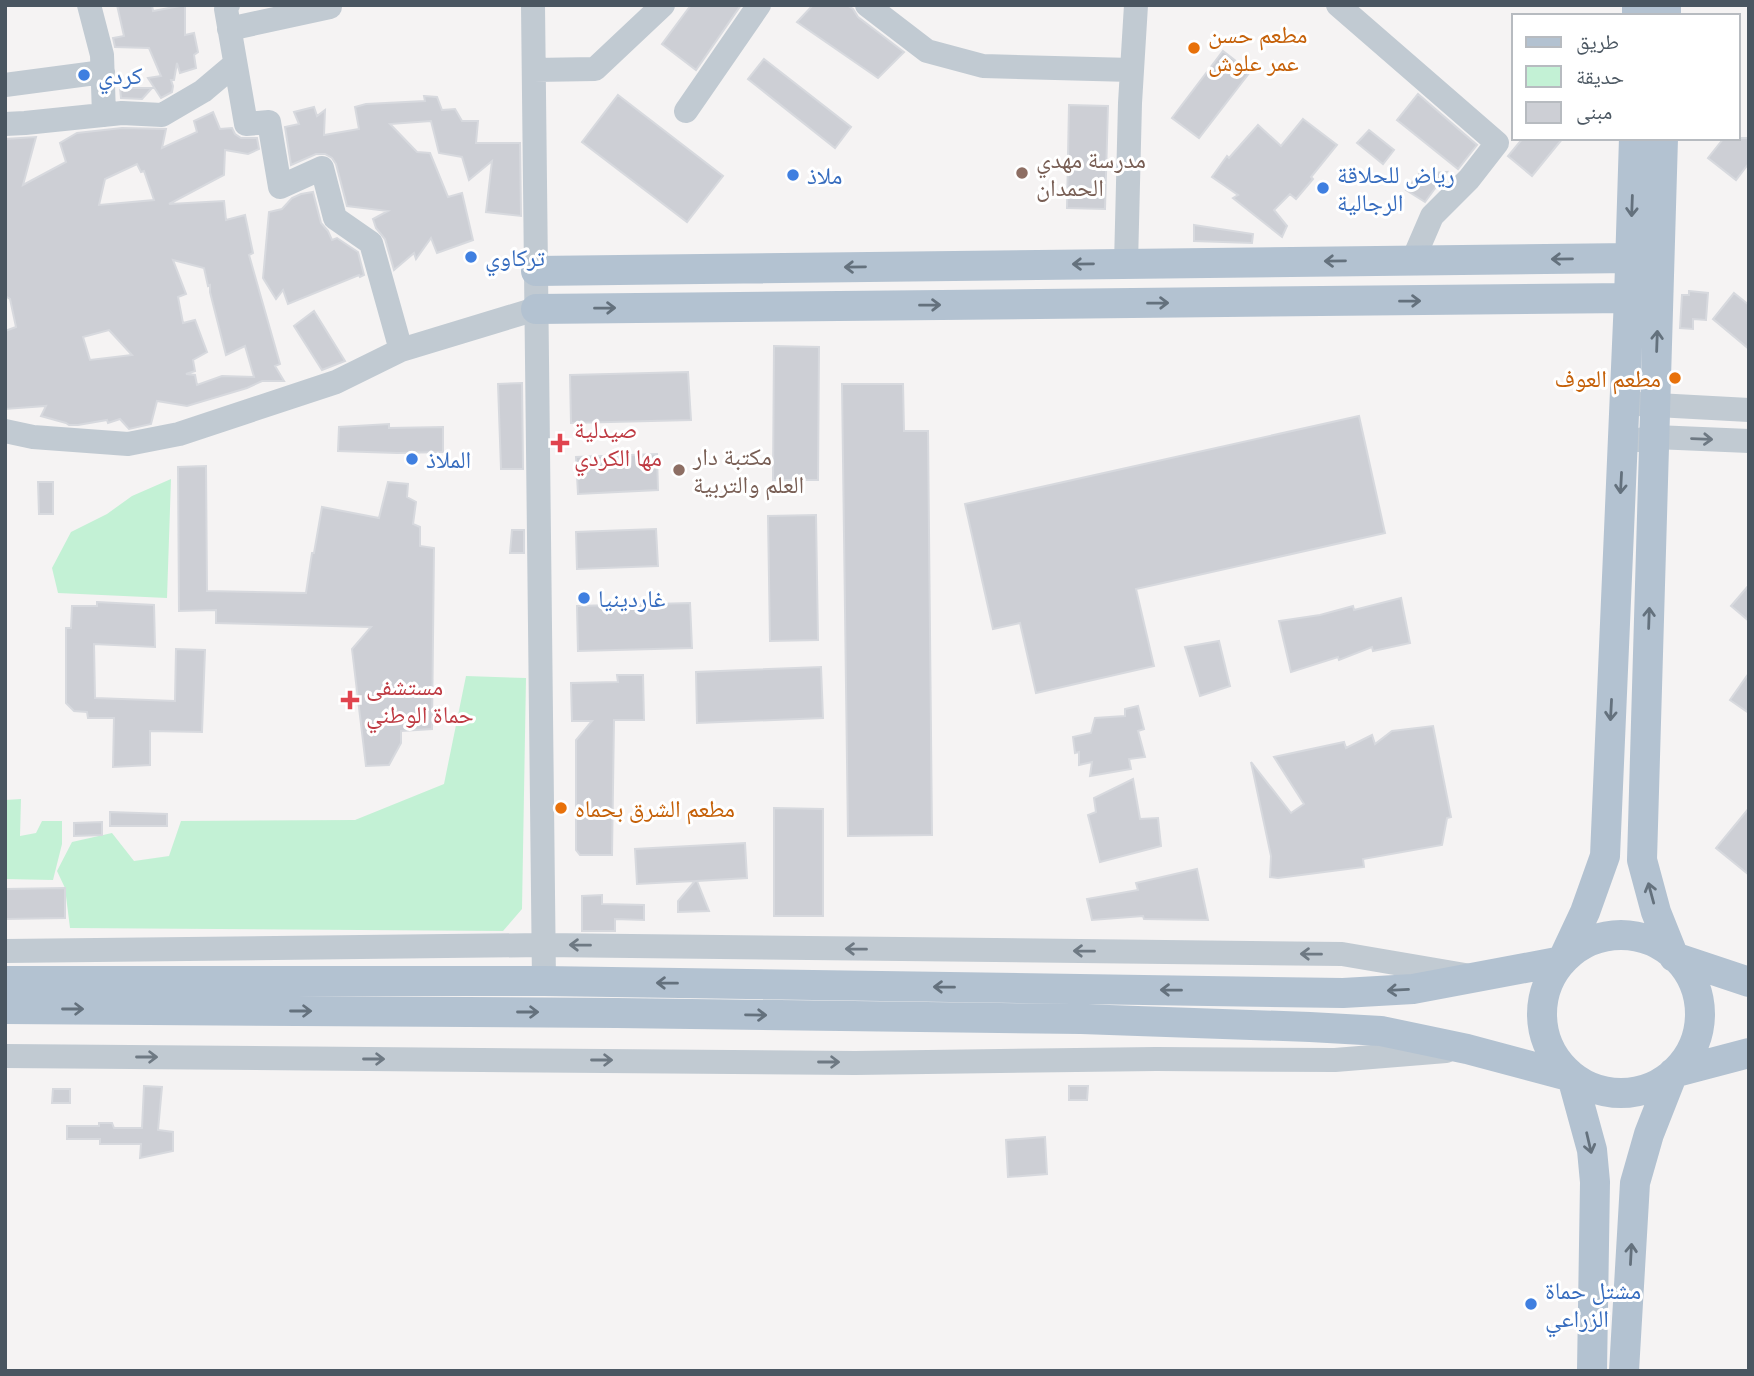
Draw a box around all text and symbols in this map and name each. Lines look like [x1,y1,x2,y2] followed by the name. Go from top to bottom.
[1512,14,1740,140] legend
[1208,18,1307,78] place label: مطعم حسن عمر علوش
[1576,27,1619,56] text: طريق
[1186,40,1202,56] marker: مطعم حسن عمر علوش
[98,59,142,95] place label: كردي
[1576,62,1624,91] text: حديقة
[76,67,92,83] marker: كردي
[1576,97,1612,126] text: مبنى
[1036,143,1146,203] place label: مدرسة مهدي الحمدان
[1337,158,1455,218] place label: رياض للحلاقة الرجالية
[807,159,843,191] place label: ملاذ
[1014,165,1030,181] marker: مدرسة مهدي الحمدان
[785,167,801,183] marker: ملاذ
[1315,180,1331,196] marker: رياض للحلاقة الرجالية
[1625,195,1639,218] one-way arrow
[485,241,545,277] place label: تركاوي
[463,249,479,265] marker: تركاوي
[1551,252,1574,265] one-way arrow
[1324,255,1347,268] one-way arrow
[1072,258,1095,271] one-way arrow
[844,260,867,274] one-way arrow
[1398,294,1421,307] one-way arrow
[1146,296,1169,310] one-way arrow
[918,298,941,312] one-way arrow
[593,301,616,315] one-way arrow
[1651,330,1664,353] one-way arrow
[1555,362,1661,395] place label: مطعم العوف
[1667,370,1683,386] marker: مطعم العوف
[574,413,662,477] place label: صيدلية مها الكردي
[1690,432,1713,445] one-way arrow
[552,435,568,451] marker: صيدلية مها الكردي
[692,440,804,501] place label: مكتبة دار العلم والتربية
[426,443,471,475] place label: الملاذ
[404,451,420,467] marker: الملاذ
[671,462,687,478] marker: مكتبة دار العلم والتربية
[1615,471,1628,494] one-way arrow
[598,582,665,614] place label: غاردينيا
[576,590,592,606] marker: غاردينيا
[1643,606,1656,629] one-way arrow
[366,670,474,734] place label: مستشفى حماة الوطني
[340,690,360,710] marker: مستشفى حماة الوطني
[1605,698,1618,721] one-way arrow
[575,792,735,825] place label: مطعم الشرق بحماه
[553,800,569,816] marker: مطعم الشرق بحماه
[1643,882,1656,904] one-way arrow
[569,939,592,952] one-way arrow
[845,942,868,955] one-way arrow
[1073,944,1096,958] one-way arrow
[1300,947,1323,961] one-way arrow
[656,976,679,990] one-way arrow
[932,980,955,994] one-way arrow
[1160,984,1183,997] one-way arrow
[1388,984,1410,997] one-way arrow
[62,1002,85,1016] one-way arrow
[289,1004,312,1018] one-way arrow
[517,1005,540,1019] one-way arrow
[744,1008,767,1022] one-way arrow
[135,1050,158,1064] one-way arrow
[363,1052,386,1065] one-way arrow
[590,1054,613,1067] one-way arrow
[818,1055,841,1069] one-way arrow
[1583,1131,1597,1154] one-way arrow
[1625,1243,1638,1265] one-way arrow
[1545,1274,1641,1338] place label: مشتل حماة الزراعي
[1523,1296,1539,1312] marker: مشتل حماة الزراعي

